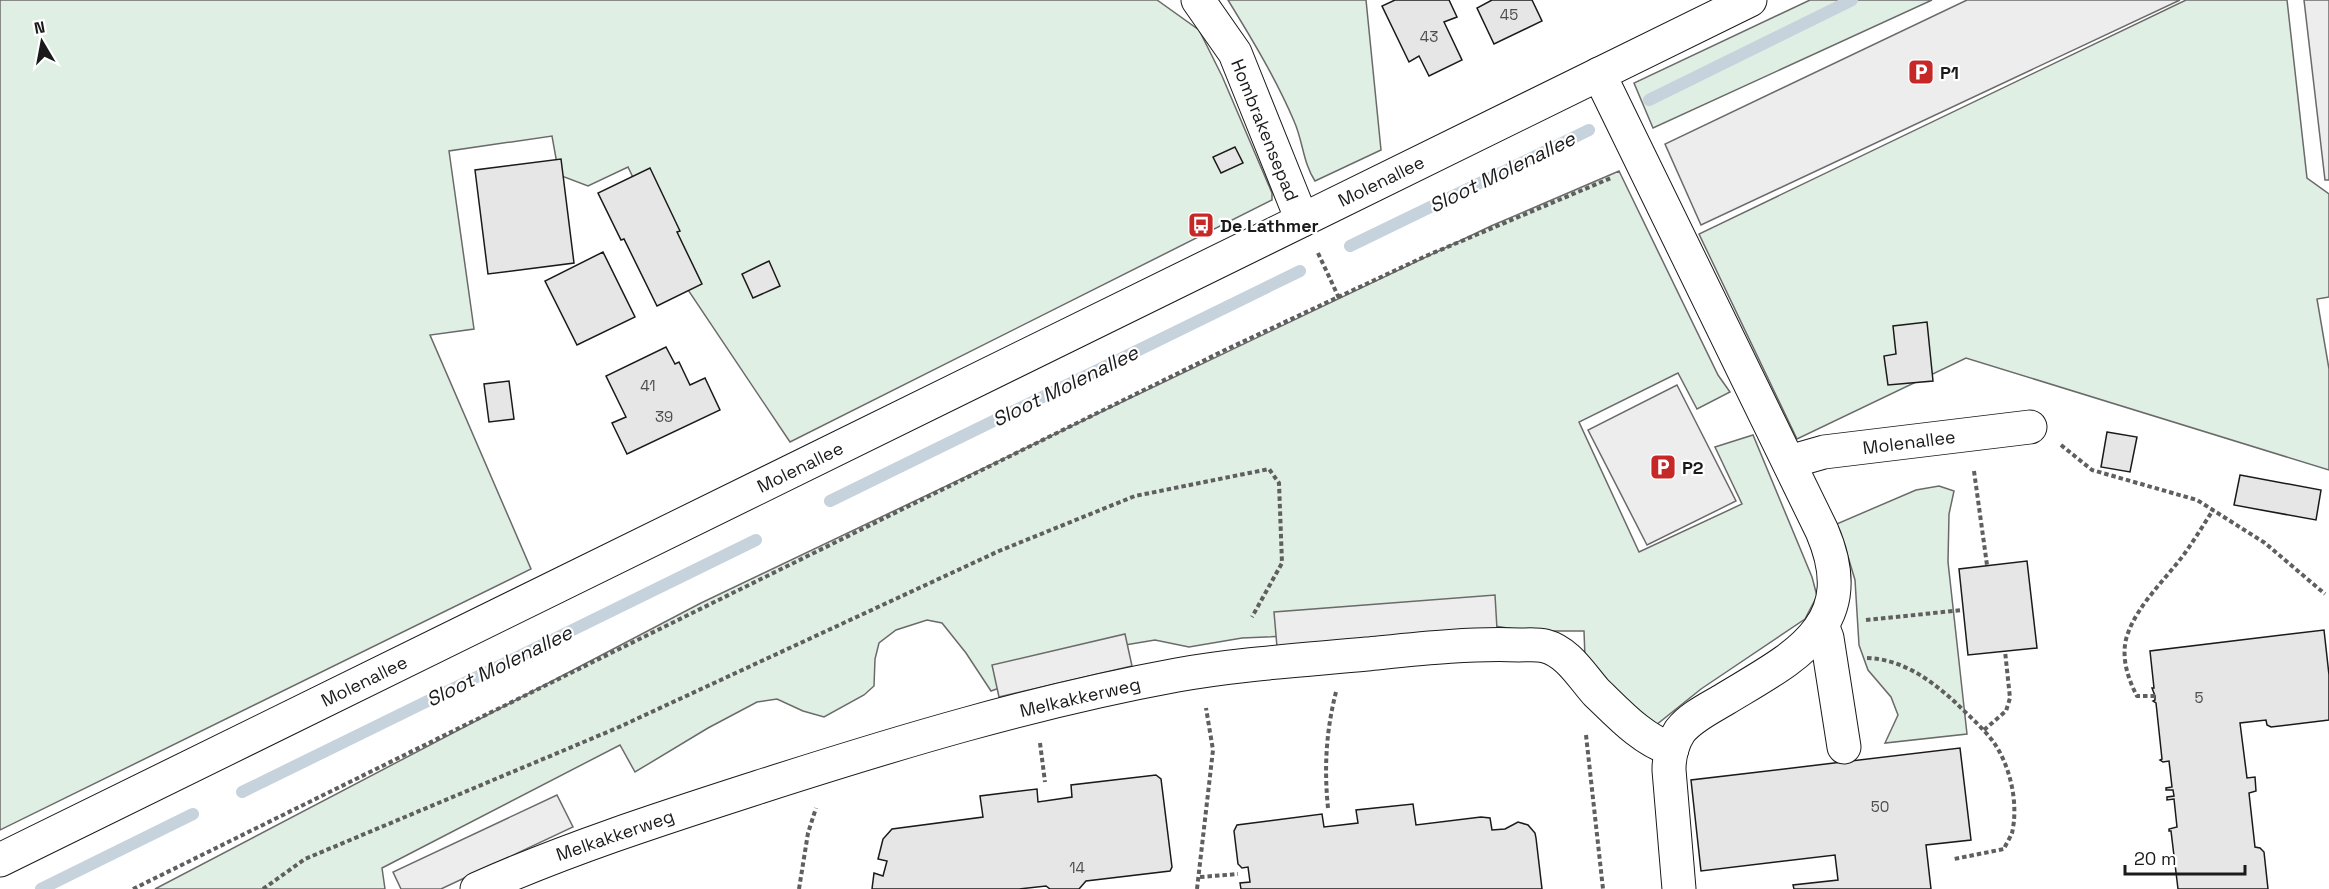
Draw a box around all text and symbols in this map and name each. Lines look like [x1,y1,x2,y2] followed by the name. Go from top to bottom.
[1500,5,1518,24] house number: 45
[12,12,72,72] north arrow
[32,16,47,39] text: N
[1420,27,1438,46] house number: 43
[1226,56,1304,204] street label: Hombrakensepad
[1906,57,1936,87] parking icon: P1
[1940,61,1959,84] place label: P1
[1425,125,1580,219] water label: Sloot Molenallee
[1334,150,1428,212] street label: Molenallee
[1186,210,1216,240] bus stop icon: De Lathmer
[1220,214,1319,237] place label: De Lathmer
[988,339,1143,433] water label: Sloot Molenallee
[640,376,656,395] house number: 41
[655,407,673,426] house number: 39
[1861,425,1957,459] street label: Molenallee
[753,436,847,498] street label: Molenallee
[1648,452,1678,482] parking icon: P2
[1682,456,1704,479] place label: P2
[422,619,577,713] water label: Sloot Molenallee
[317,650,411,712] street label: Molenallee
[1017,672,1143,722] street label: Melkakkerweg
[2195,688,2204,707] house number: 5
[1871,797,1889,816] house number: 50
[553,804,677,866] street label: Melkakkerweg
[2125,838,2245,876] scale bar
[2134,847,2177,870] text: 20 m
[1069,858,1085,877] house number: 14

